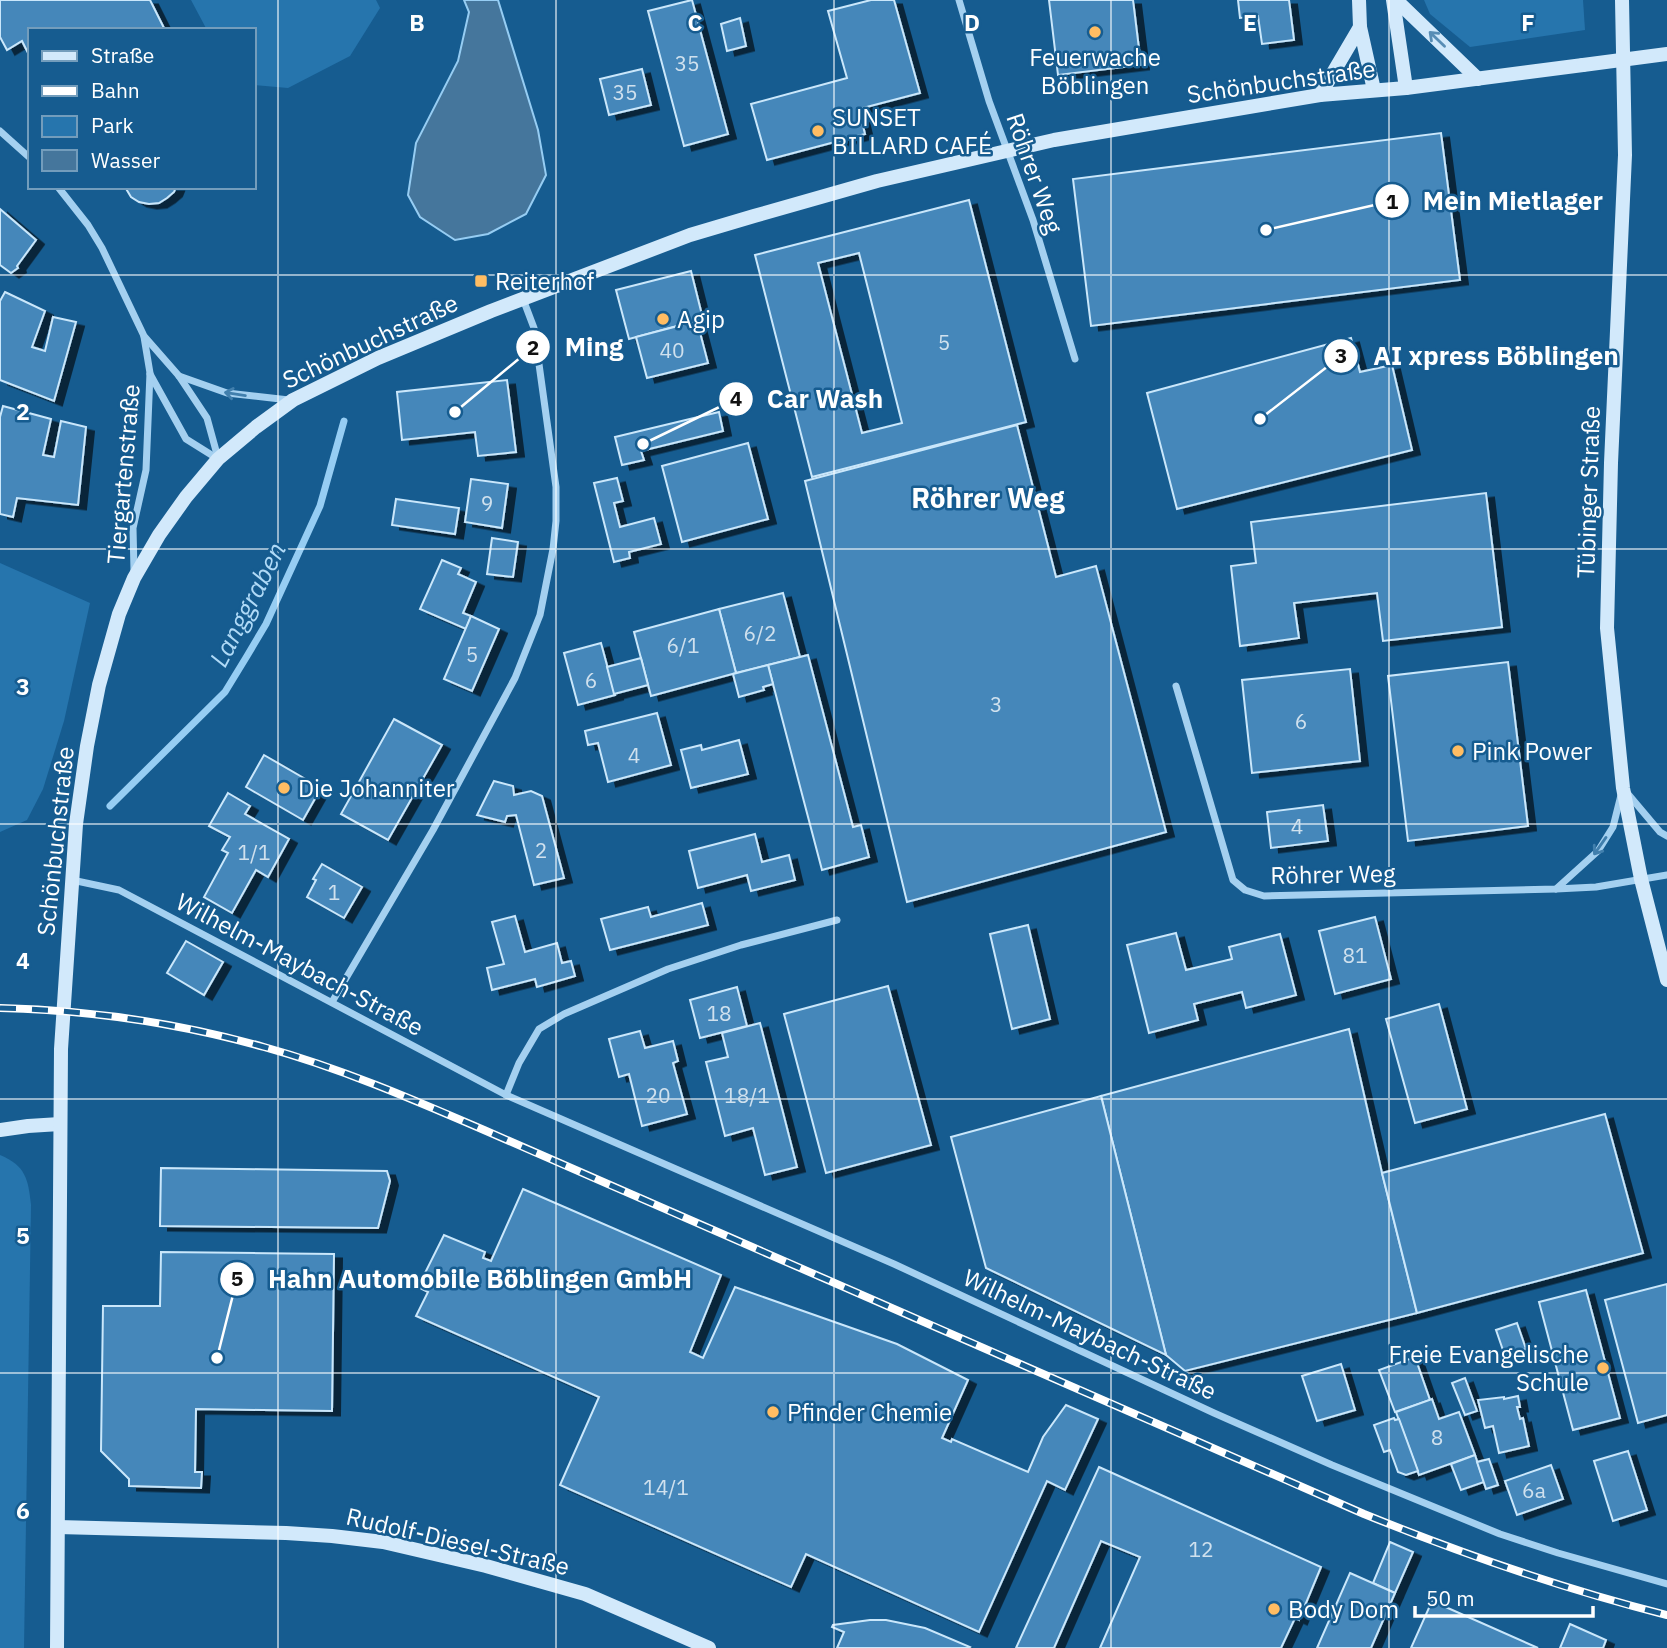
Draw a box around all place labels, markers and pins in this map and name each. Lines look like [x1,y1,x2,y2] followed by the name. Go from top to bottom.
[1087,24,1103,40] marker: Feuerwache Böblingen
[1029,41,1161,101] place label: Feuerwache Böblingen
[832,101,992,161] place label: SUNSET BILLARD CAFÉ
[810,123,826,139] marker: SUNSET BILLARD CAFÉ
[1374,178,1618,225] callout: Mein Mietlager
[495,265,594,297] place label: Reiterhof
[473,273,489,289] marker: Reiterhof
[677,303,725,335] place label: Agip
[655,311,671,327] marker: Agip
[516,324,638,371] callout: Ming
[1324,332,1632,379] callout: AI xpress Böblingen
[718,375,897,422] callout: Car Wash
[1472,735,1592,767] place label: Pink Power
[1450,743,1466,759] marker: Pink Power
[298,772,455,804] place label: Die Johanniter
[276,780,292,796] marker: Die Johanniter
[219,1256,706,1303] callout: Hahn Automobile Böblingen GmbH
[1389,1338,1589,1398] place label: Freie Evangelische Schule
[1595,1360,1611,1376] marker: Freie Evangelische Schule
[787,1396,952,1428] place label: Pfinder Chemie
[765,1404,781,1420] marker: Pfinder Chemie
[1288,1593,1399,1625] place label: Body Dom
[1266,1601,1282,1617] marker: Body Dom

